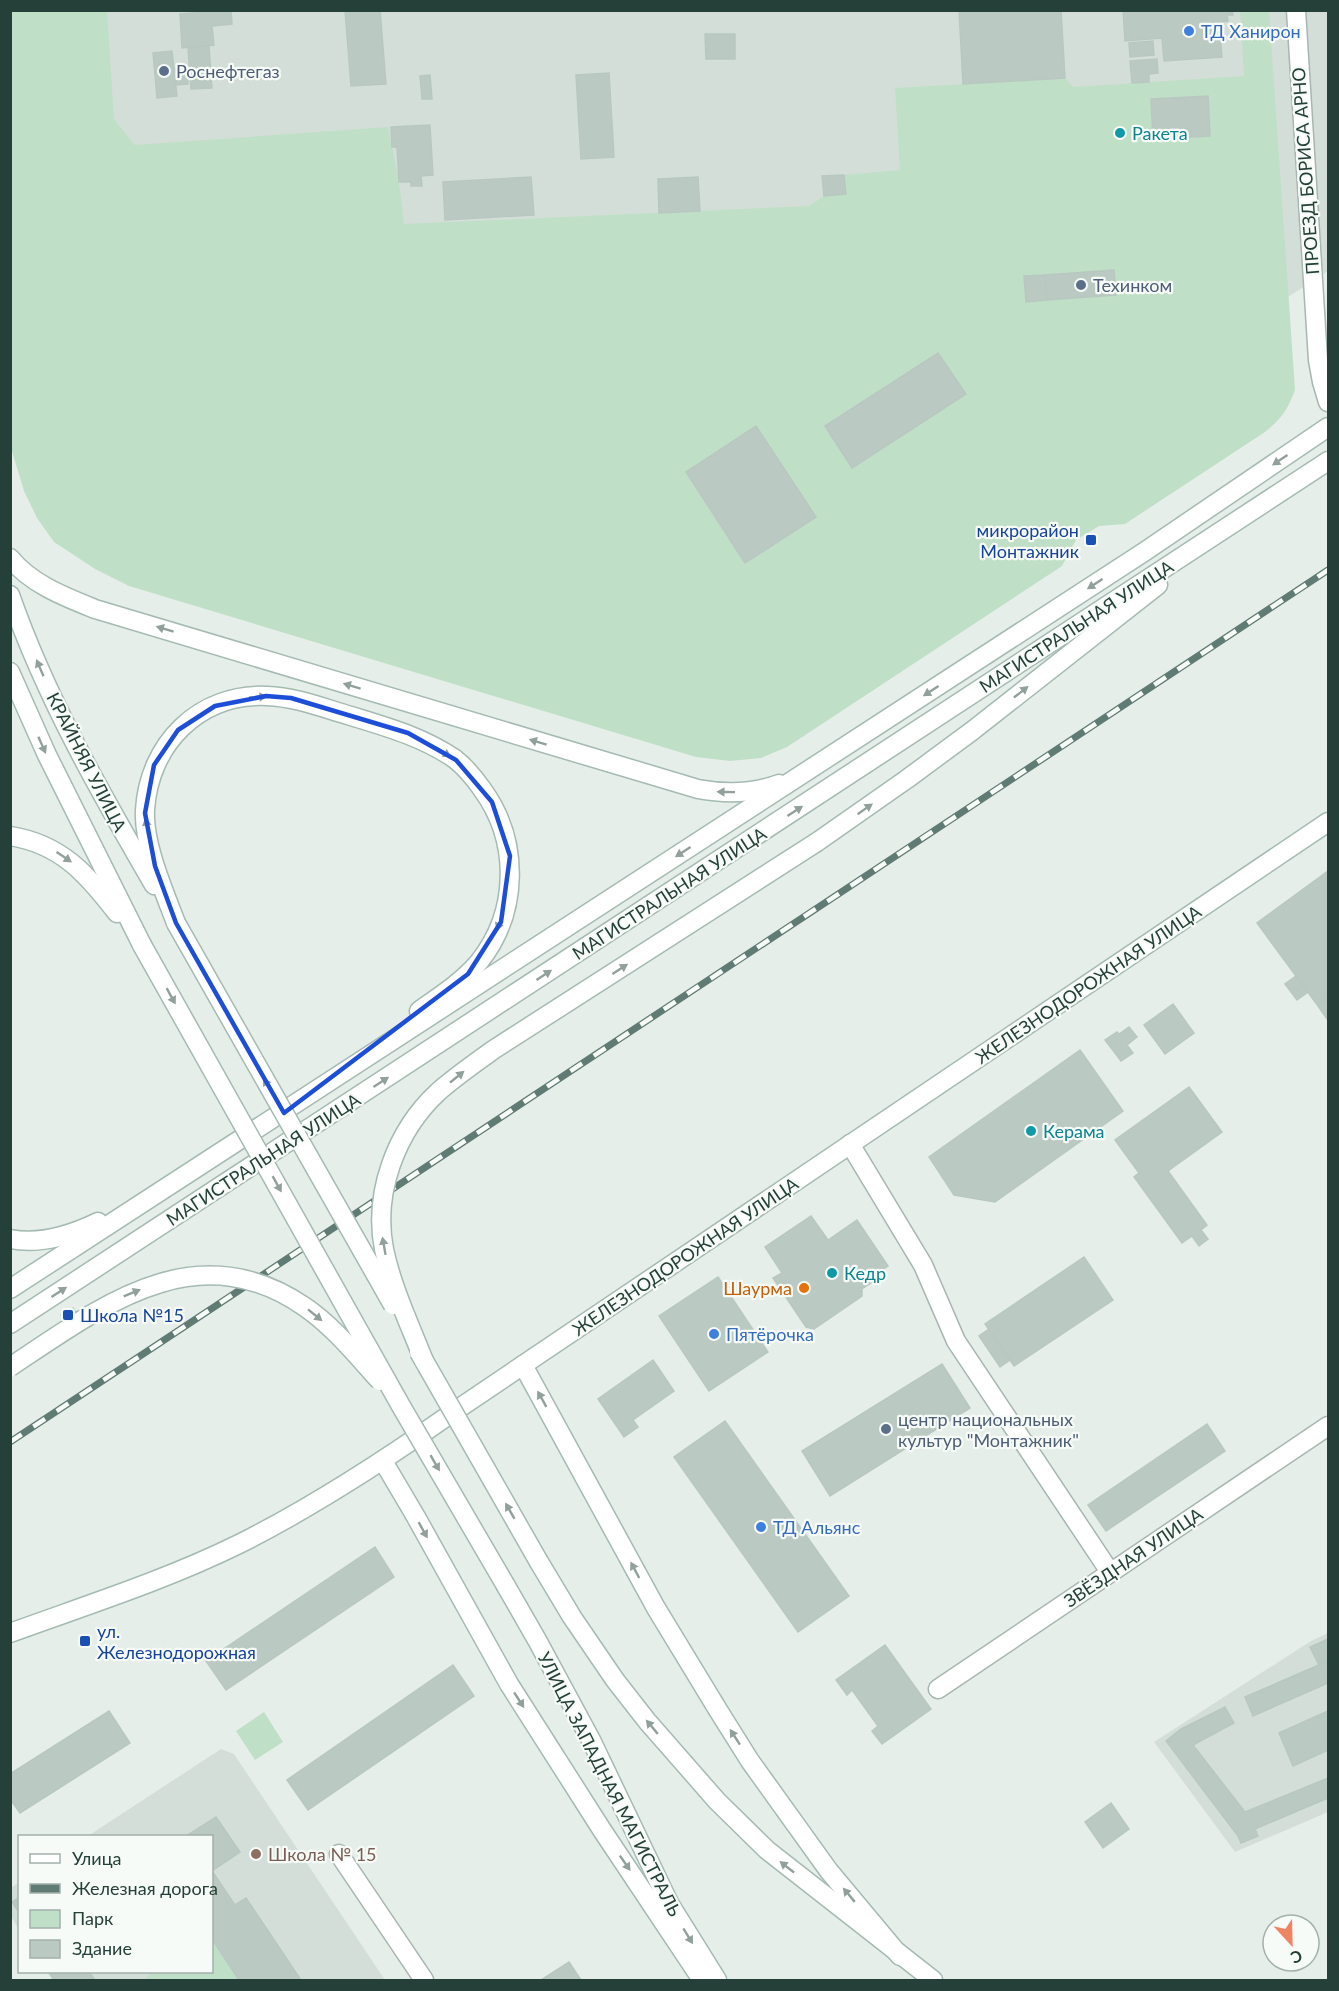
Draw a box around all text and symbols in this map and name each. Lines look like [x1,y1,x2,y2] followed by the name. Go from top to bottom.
[1201,20,1301,42] place label: ТД Ханирон
[1182,24,1196,38] marker: ТД Ханирон
[176,60,280,82] place label: Роснефтегаз
[157,64,171,78] marker: Роснефтегаз
[1287,67,1323,275] street label: ПРОЕЗД БОРИСА АРНО
[1132,122,1188,144] place label: Ракета
[1113,126,1127,140] marker: Ракета
[1093,274,1172,296] place label: Техинком
[1074,278,1088,292] marker: Техинком
[1272,454,1288,465] one-way arrow
[977,519,1080,562] place label: микрорайон Монтажник
[1084,533,1098,547] marker: микрорайон Монтажник
[975,555,1178,697] street label: МАГИСТРАЛЬНАЯ УЛИЦА
[1087,578,1103,590] one-way arrow
[156,624,174,633] one-way arrow
[35,659,45,677] one-way arrow
[343,680,361,690] one-way arrow
[923,685,939,696] one-way arrow
[1014,687,1029,699] one-way arrow
[42,689,132,836] street label: КРАЙНЯЯ УЛИЦА
[249,692,268,701] one-way arrow
[38,736,47,754] one-way arrow
[529,737,547,746] one-way arrow
[435,747,451,758] one-way arrow
[717,787,736,797] one-way arrow
[856,803,872,815] one-way arrow
[786,805,803,816] one-way arrow
[143,818,152,837] one-way arrow
[568,822,771,964] street label: МАГИСТРАЛЬНАЯ УЛИЦА
[675,847,692,858] one-way arrow
[56,851,72,863] one-way arrow
[971,900,1206,1068] street label: ЖЕЛЕЗНОДОРОЖНАЯ УЛИЦА
[495,913,504,931] one-way arrow
[611,963,628,974] one-way arrow
[535,969,551,981] one-way arrow
[166,987,176,1004] one-way arrow
[449,1070,465,1083] one-way arrow
[372,1076,388,1088] one-way arrow
[263,1078,274,1094] one-way arrow
[162,1088,365,1230] street label: МАГИСТРАЛЬНАЯ УЛИЦА
[1043,1120,1105,1142] place label: Керама
[1024,1124,1038,1138] marker: Керама
[568,1172,803,1340] street label: ЖЕЛЕЗНОДОРОЖНАЯ УЛИЦА
[272,1176,282,1193] one-way arrow
[379,1237,388,1256] one-way arrow
[844,1262,886,1284] place label: Кедр
[825,1266,839,1280] marker: Кедр
[723,1277,792,1299] place label: Шаурма
[797,1281,811,1295] marker: Шаурма
[51,1287,68,1298] one-way arrow
[123,1288,141,1297] one-way arrow
[80,1304,184,1326] place label: Школа №15
[61,1308,75,1322] marker: Школа №15
[307,1309,323,1322] one-way arrow
[726,1323,814,1345] place label: Пятёрочка
[707,1327,721,1341] marker: Пятёрочка
[537,1390,547,1407] one-way arrow
[898,1408,1079,1451] place label: центр национальных культур "Монтажник"
[879,1422,893,1436] marker: центр национальных культур "Монтажник"
[430,1455,440,1472] one-way arrow
[1059,1502,1207,1612] street label: ЗВЁЗДНАЯ УЛИЦА
[504,1503,515,1519] one-way arrow
[773,1516,861,1538] place label: ТД Альянс
[754,1520,768,1534] marker: ТД Альянс
[418,1522,428,1539] one-way arrow
[630,1561,640,1578] one-way arrow
[97,1620,256,1663] place label: ул. Железнодорожная
[78,1634,92,1648] marker: ул. Железнодорожная
[534,1648,687,1920] street label: УЛИЦА ЗАПАДНАЯ МАГИСТРАЛЬ
[514,1692,525,1708] one-way arrow
[646,1720,659,1735] one-way arrow
[729,1730,741,1746] one-way arrow
[18,1835,213,1973] legend
[268,1843,377,1865] place label: Школа № 15
[72,1847,122,1869] text: Улица
[249,1847,263,1861] marker: Школа № 15
[619,1855,631,1871] one-way arrow
[780,1861,795,1873] one-way arrow
[72,1877,218,1899] text: Железная дорога
[843,1887,856,1903] one-way arrow
[72,1907,114,1929] text: Парк
[1261,1913,1321,1973] north arrow
[683,1928,694,1944] one-way arrow
[72,1937,132,1959] text: Здание
[1288,1947,1305,1968] text: С

